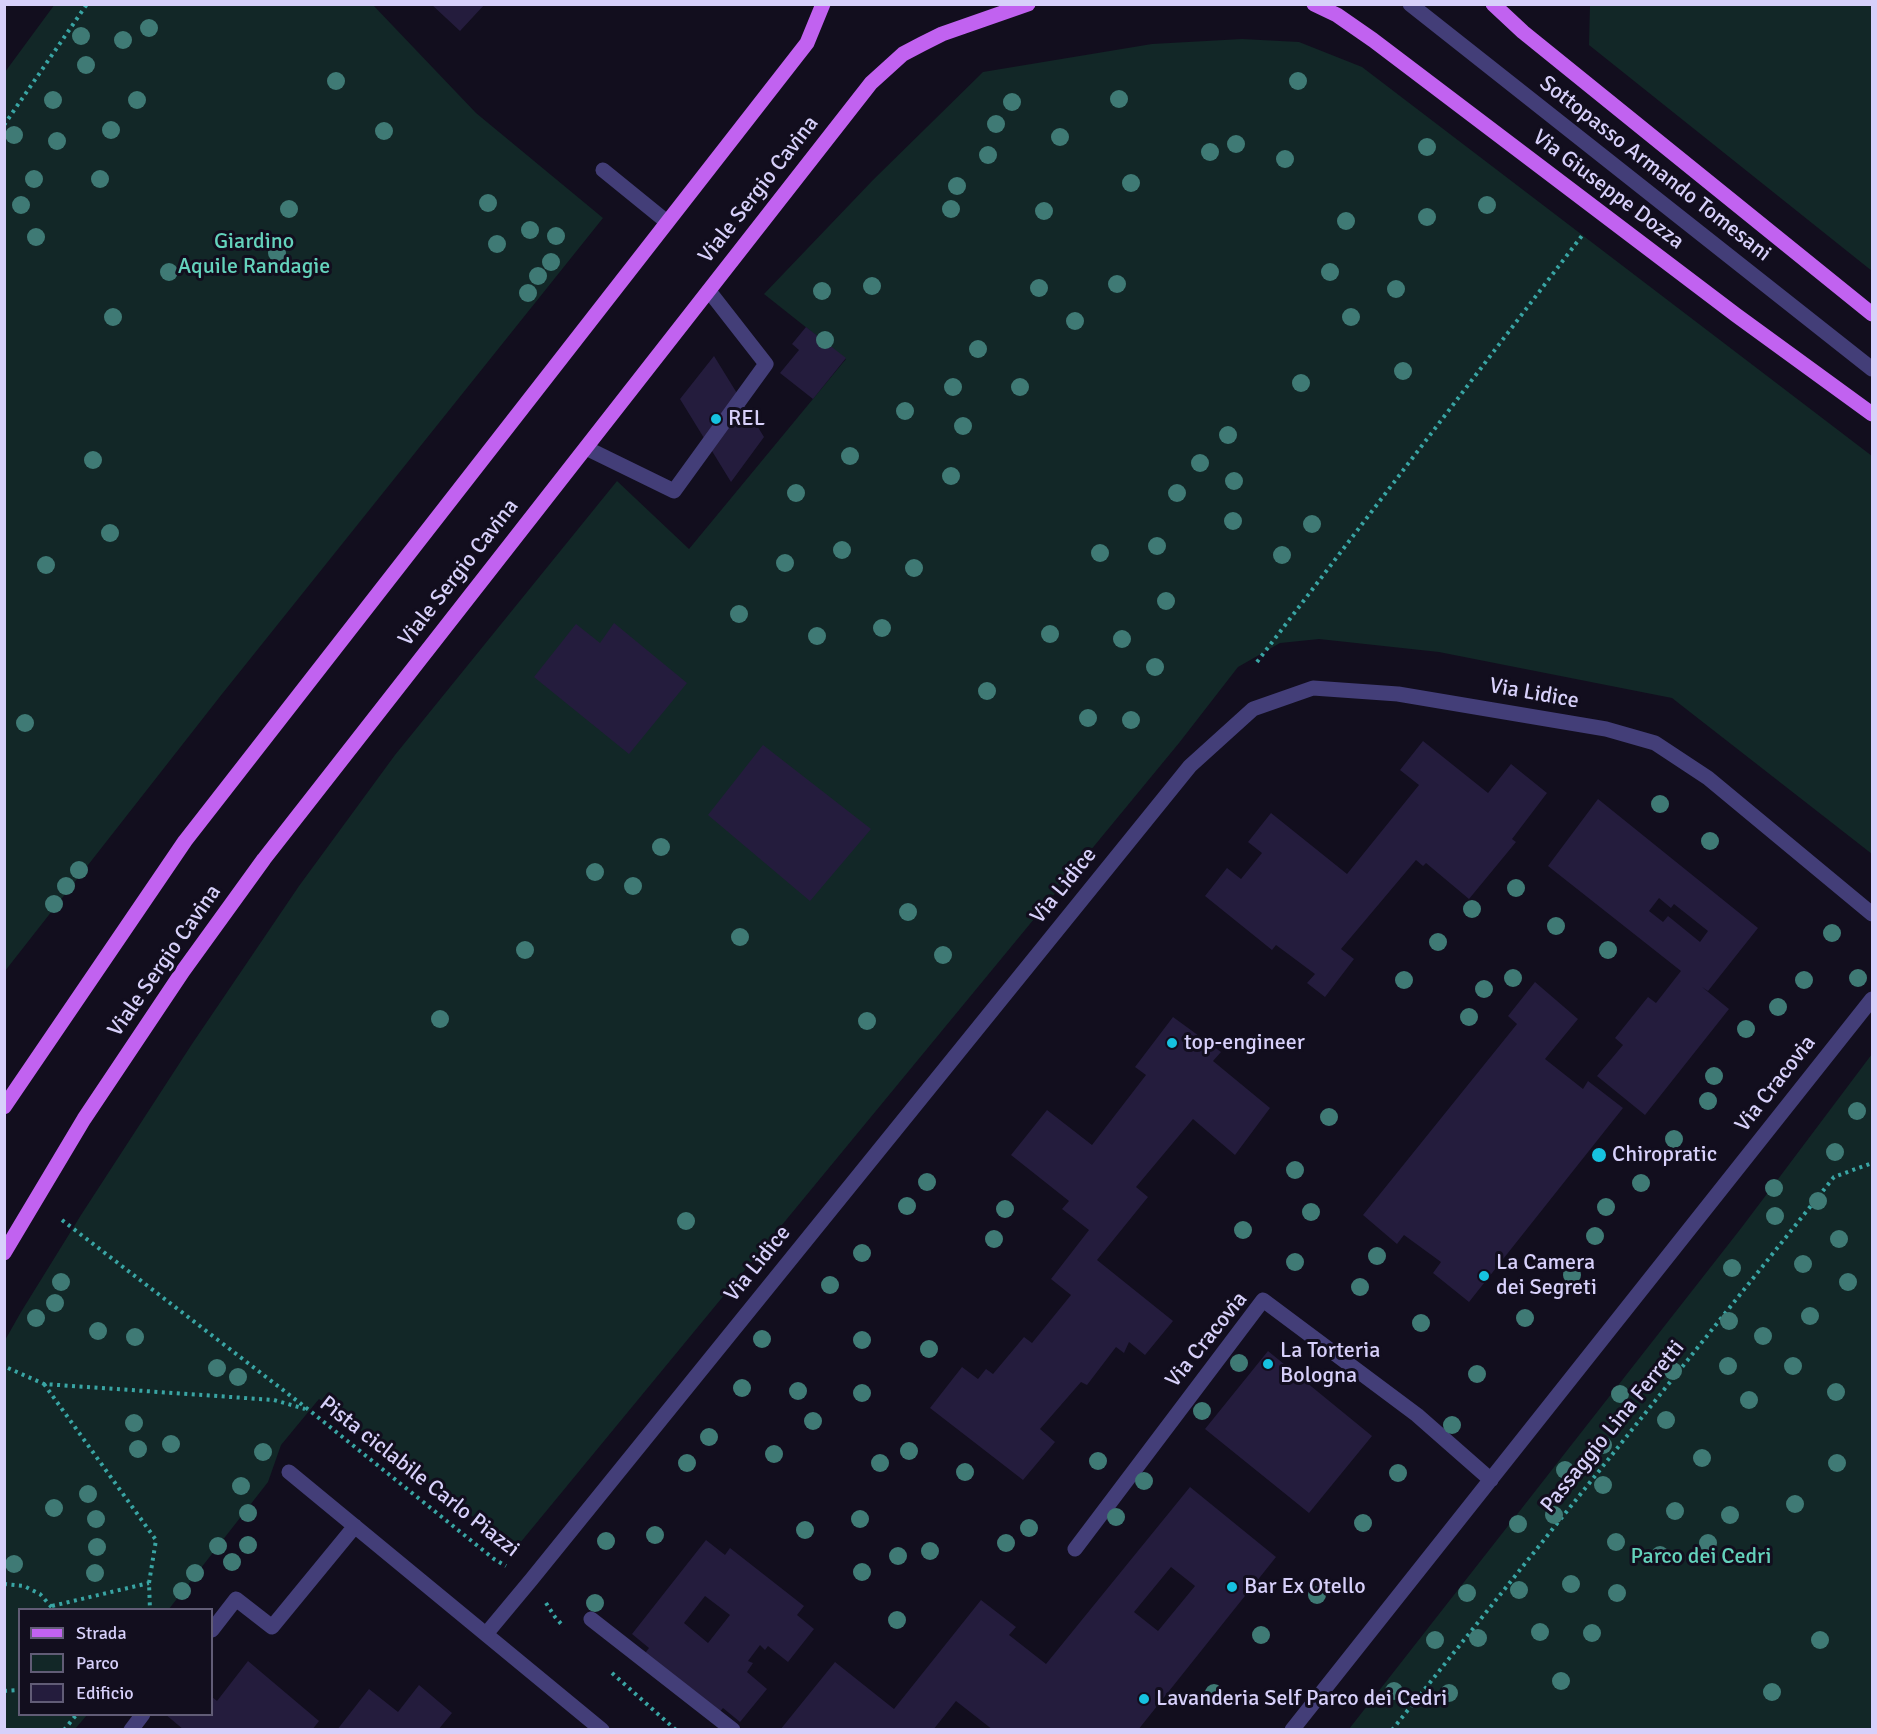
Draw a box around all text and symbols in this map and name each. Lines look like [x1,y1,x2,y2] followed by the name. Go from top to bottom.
[1534,70,1776,268] street label: Sottopasso Armando Tomesani
[693,111,825,269] street label: Viale Sergio Cavina
[1527,124,1689,256] street label: Via Giuseppe Dozza
[178,229,330,280] park label: Giardino Aquile Randagie
[728,406,765,432] place label: REL
[709,412,723,426] marker: REL
[393,494,525,652] street label: Viale Sergio Cavina
[1487,673,1581,715] street label: Via Lidice
[1025,843,1103,929] street label: Via Lidice
[103,880,227,1042] street label: Viale Sergio Cavina
[1184,1030,1305,1056] place label: top-engineer
[1730,1030,1822,1138] street label: Via Cracovia
[1165,1036,1179,1050] marker: top-engineer
[1612,1142,1717,1168] place label: Chiropratic
[1590,1146,1608,1164] marker: Chiropratic
[719,1221,797,1307] street label: Via Lidice
[1496,1250,1597,1302] place label: La Camera dei Segreti
[1477,1269,1491,1283] marker: La Camera dei Segreti
[1160,1287,1254,1393] street label: Via Cracovia
[1535,1336,1691,1518] street label: Passaggio Lina Ferretti
[1280,1338,1380,1390] place label: La Torteria Bologna
[1261,1357,1275,1371] marker: La Torteria Bologna
[314,1391,524,1563] street label: Pista ciclabile Carlo Piazzi
[1630,1544,1772,1570] park label: Parco dei Cedri
[1244,1574,1366,1600] place label: Bar Ex Otello
[1225,1580,1239,1594] marker: Bar Ex Otello
[18,1608,213,1716] legend
[76,1622,127,1644] text: Strada
[76,1652,119,1674] text: Parco
[76,1682,134,1704] text: Edificio
[1156,1686,1447,1712] place label: Lavanderia Self Parco dei Cedri
[1137,1692,1151,1706] marker: Lavanderia Self Parco dei Cedri

